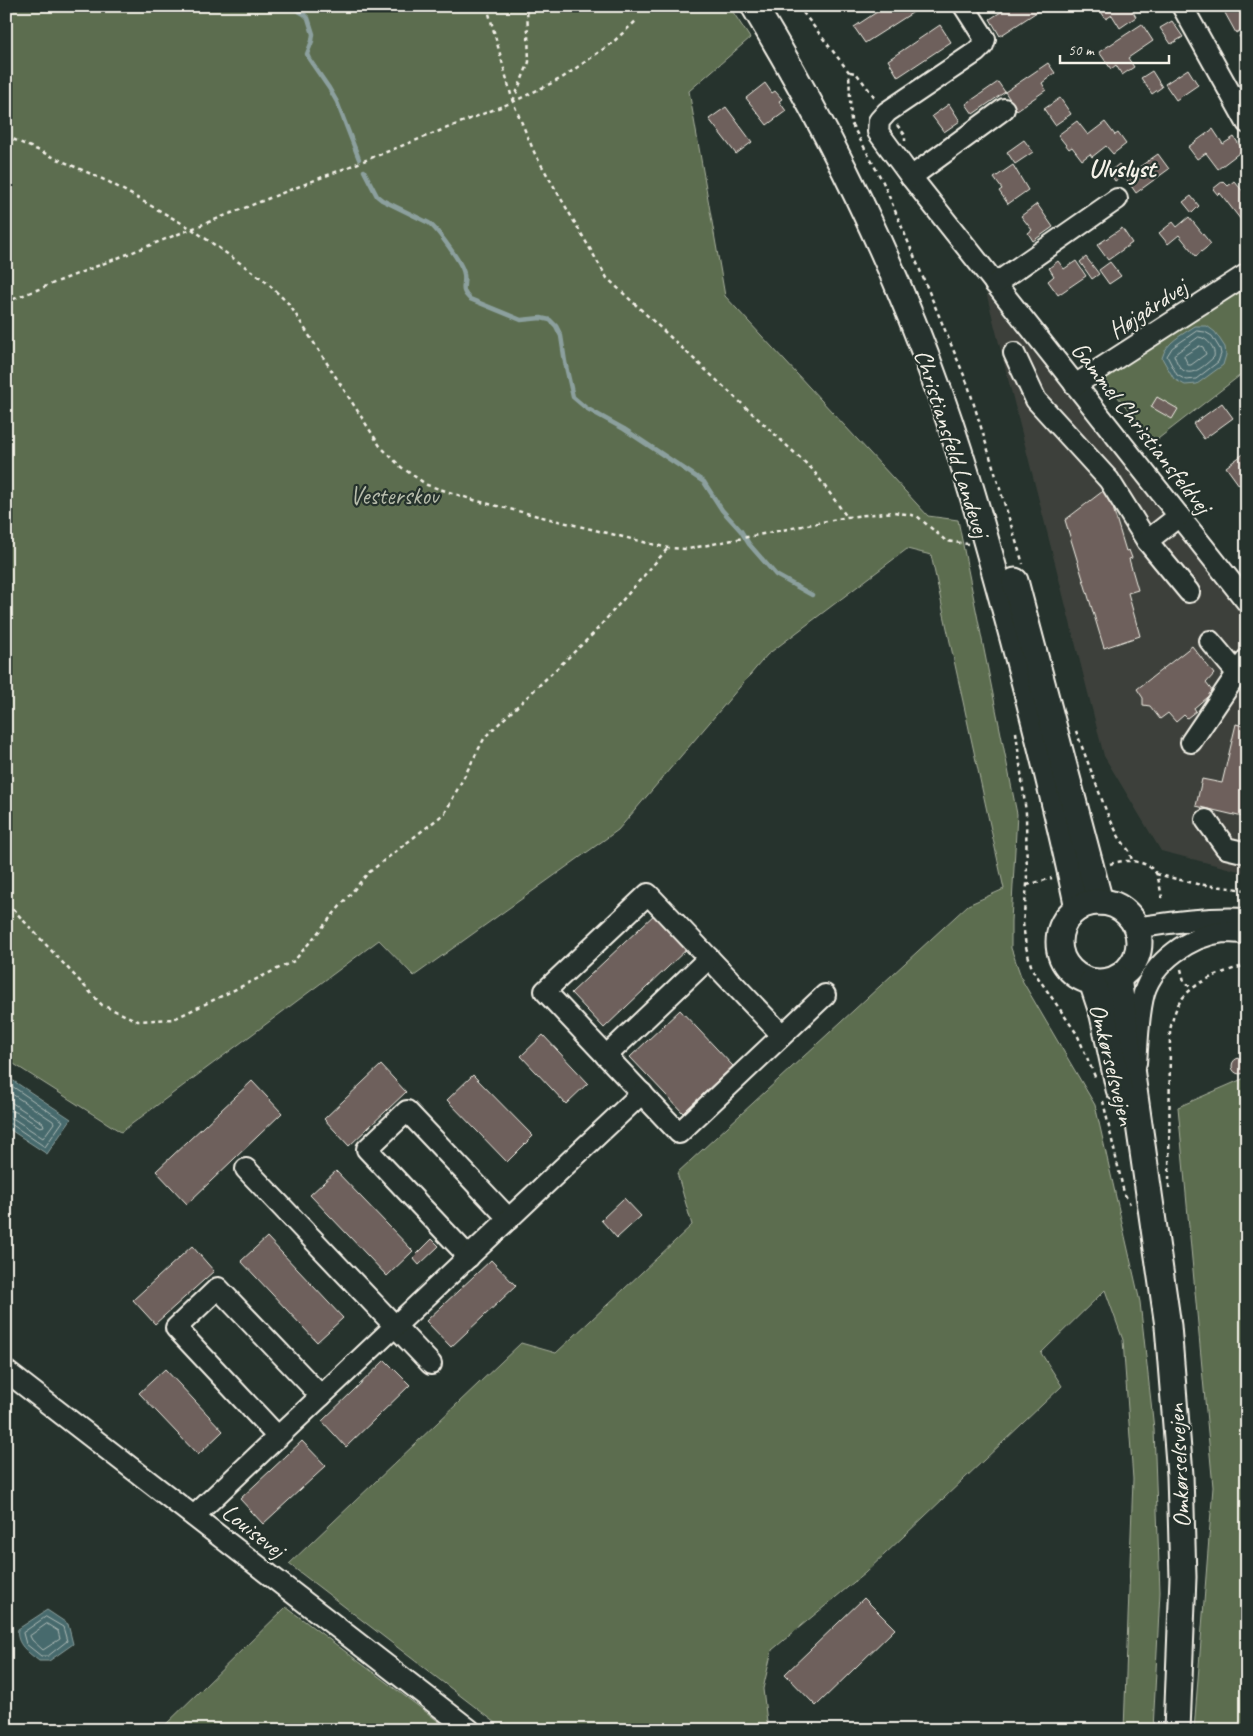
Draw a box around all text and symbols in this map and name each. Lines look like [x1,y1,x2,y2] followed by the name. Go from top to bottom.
[1060,32,1169,64] scale bar
[1068,41,1095,60] text: 50 m
[1089,152,1158,185] district label: Ulvslyst
[1102,270,1196,346] street label: Højgårdvej
[1064,335,1221,523] street label: Gammel Christiansfeldvej
[907,345,998,544] street label: Christiansfeld Landevej
[350,480,441,512] park label: Vesterskov
[1081,1000,1143,1129] street label: Omkørselsvejen
[1160,1402,1198,1529] street label: Omkørselsvejen
[215,1496,294,1567] street label: Louisevej

